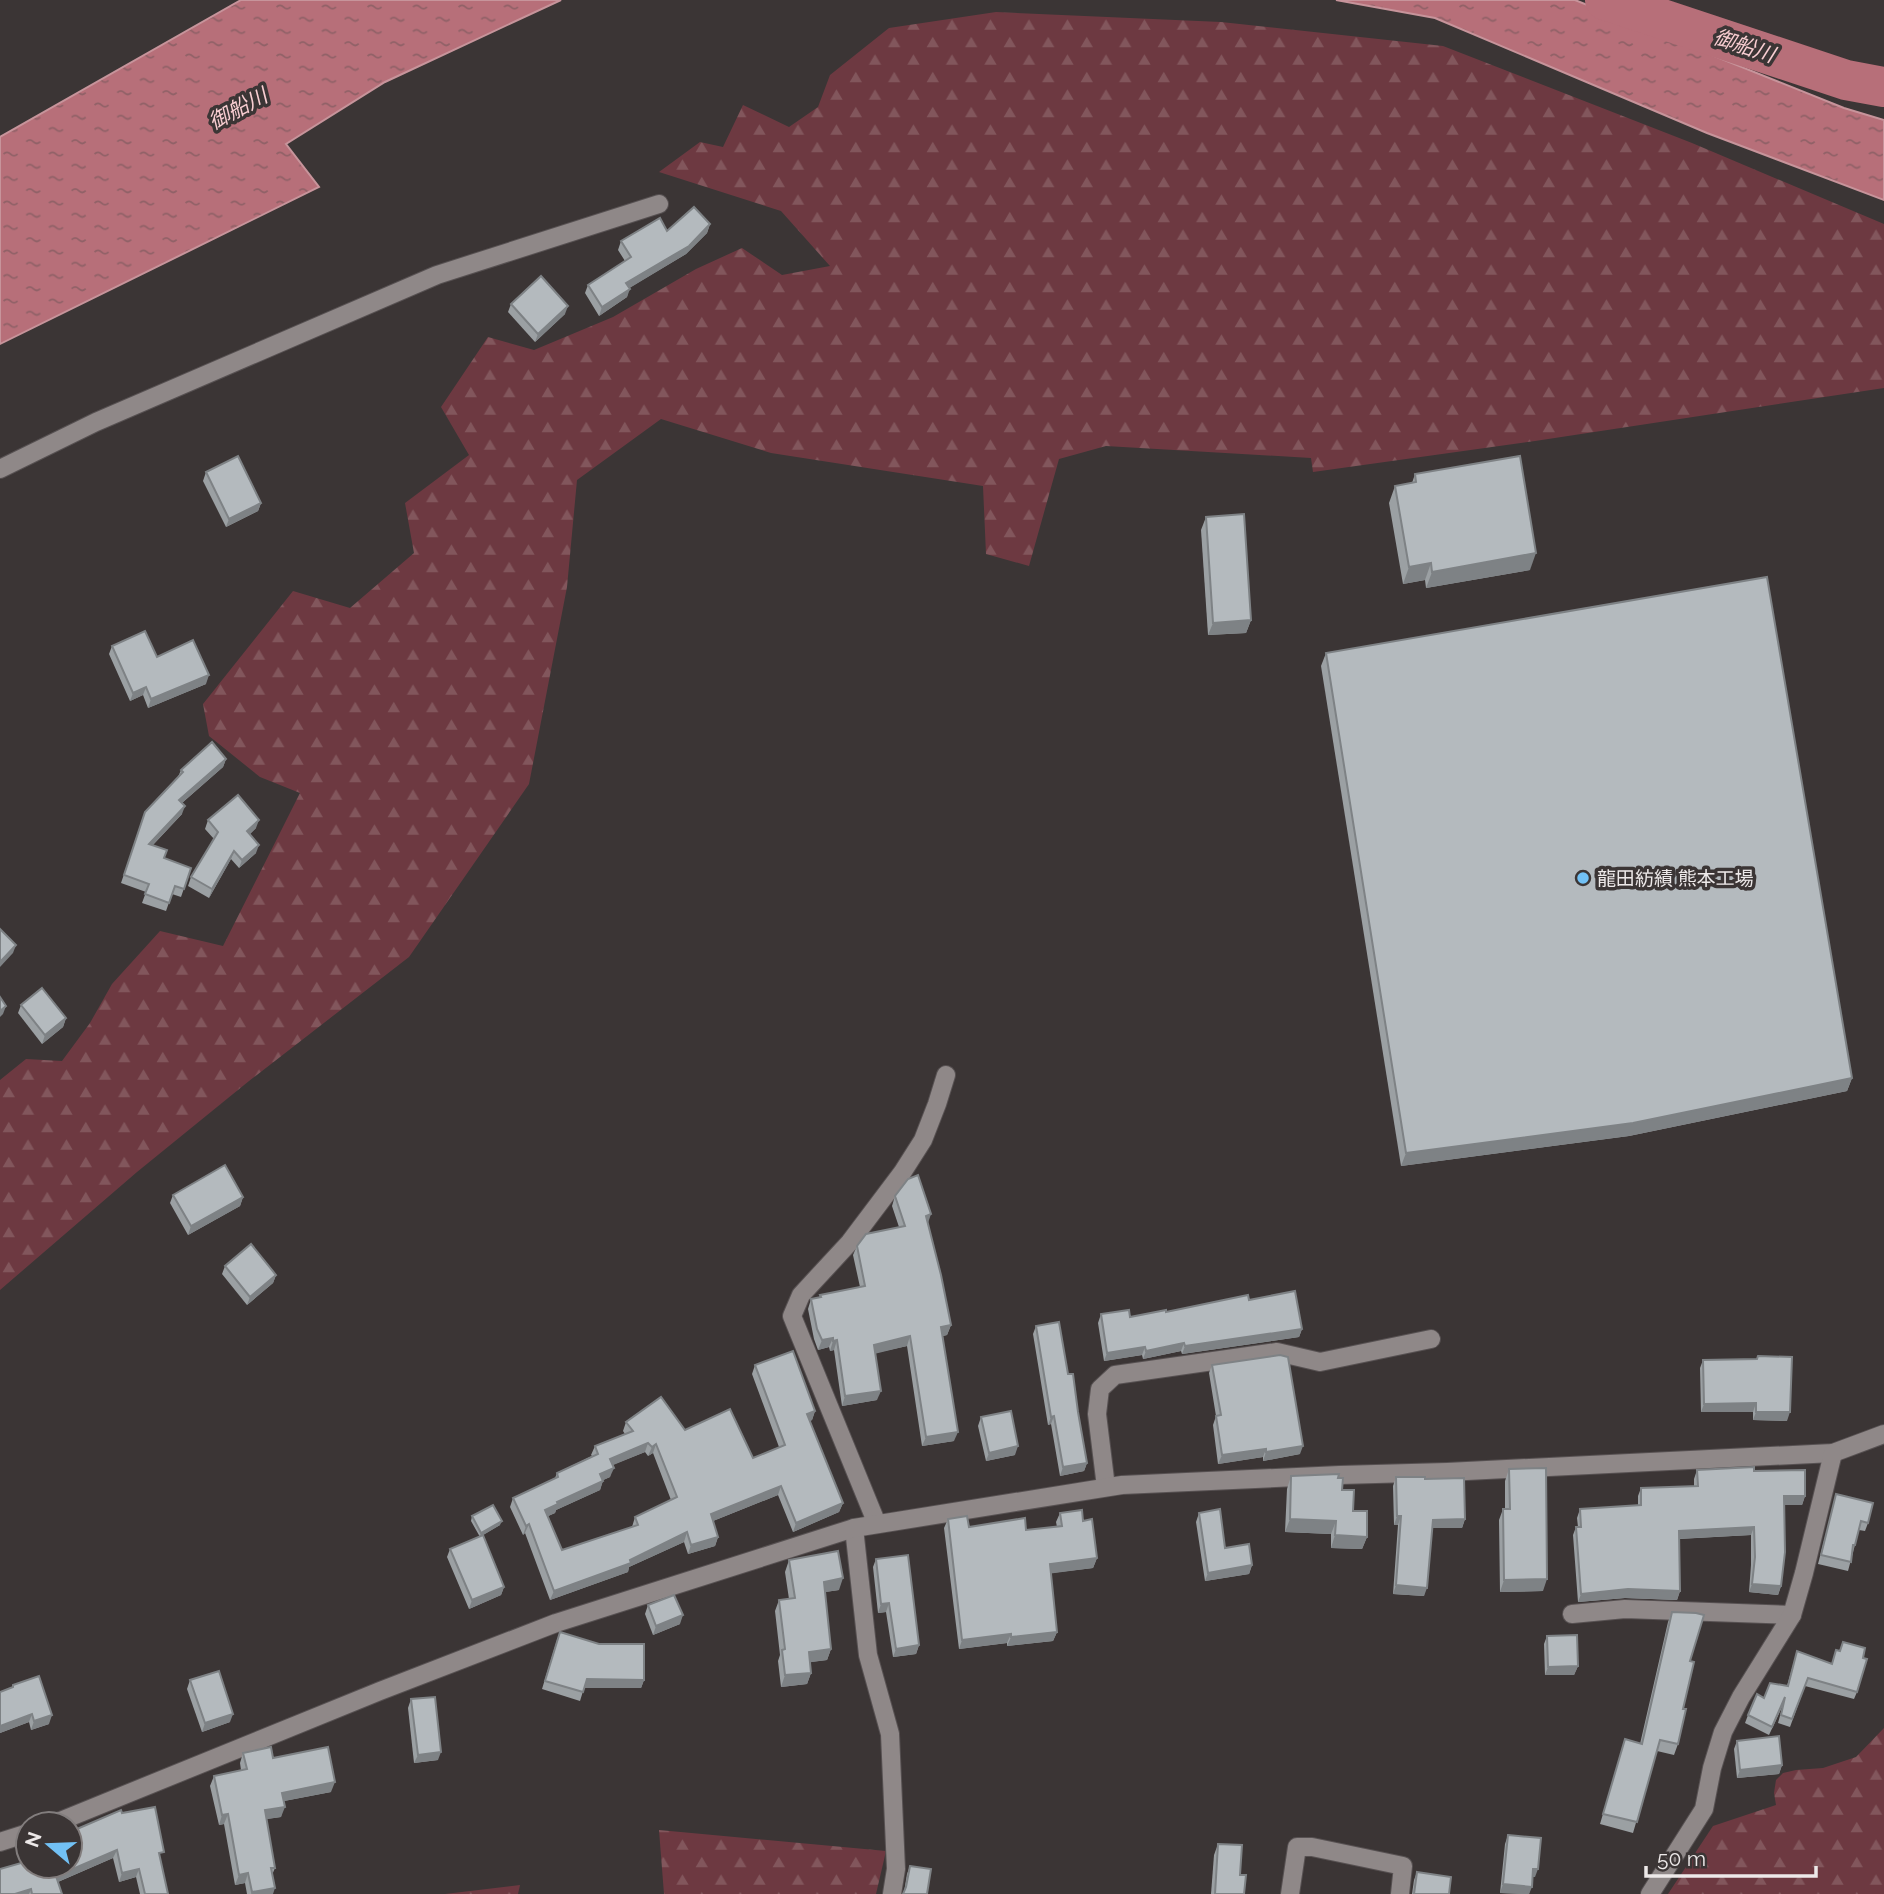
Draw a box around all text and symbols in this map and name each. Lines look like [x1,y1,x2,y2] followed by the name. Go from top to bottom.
[1710,24,1780,68] water label: 御船川
[204,82,273,134] water label: 御船川
[1597,867,1754,889] place label: 龍田紡績 熊本工場
[1575,870,1591,886] marker: 龍田紡績 熊本工場
[14,1810,84,1880] north arrow
[20,1829,46,1850] text: N
[1646,1834,1816,1878] scale bar
[1657,1846,1706,1871] text: 50 m

